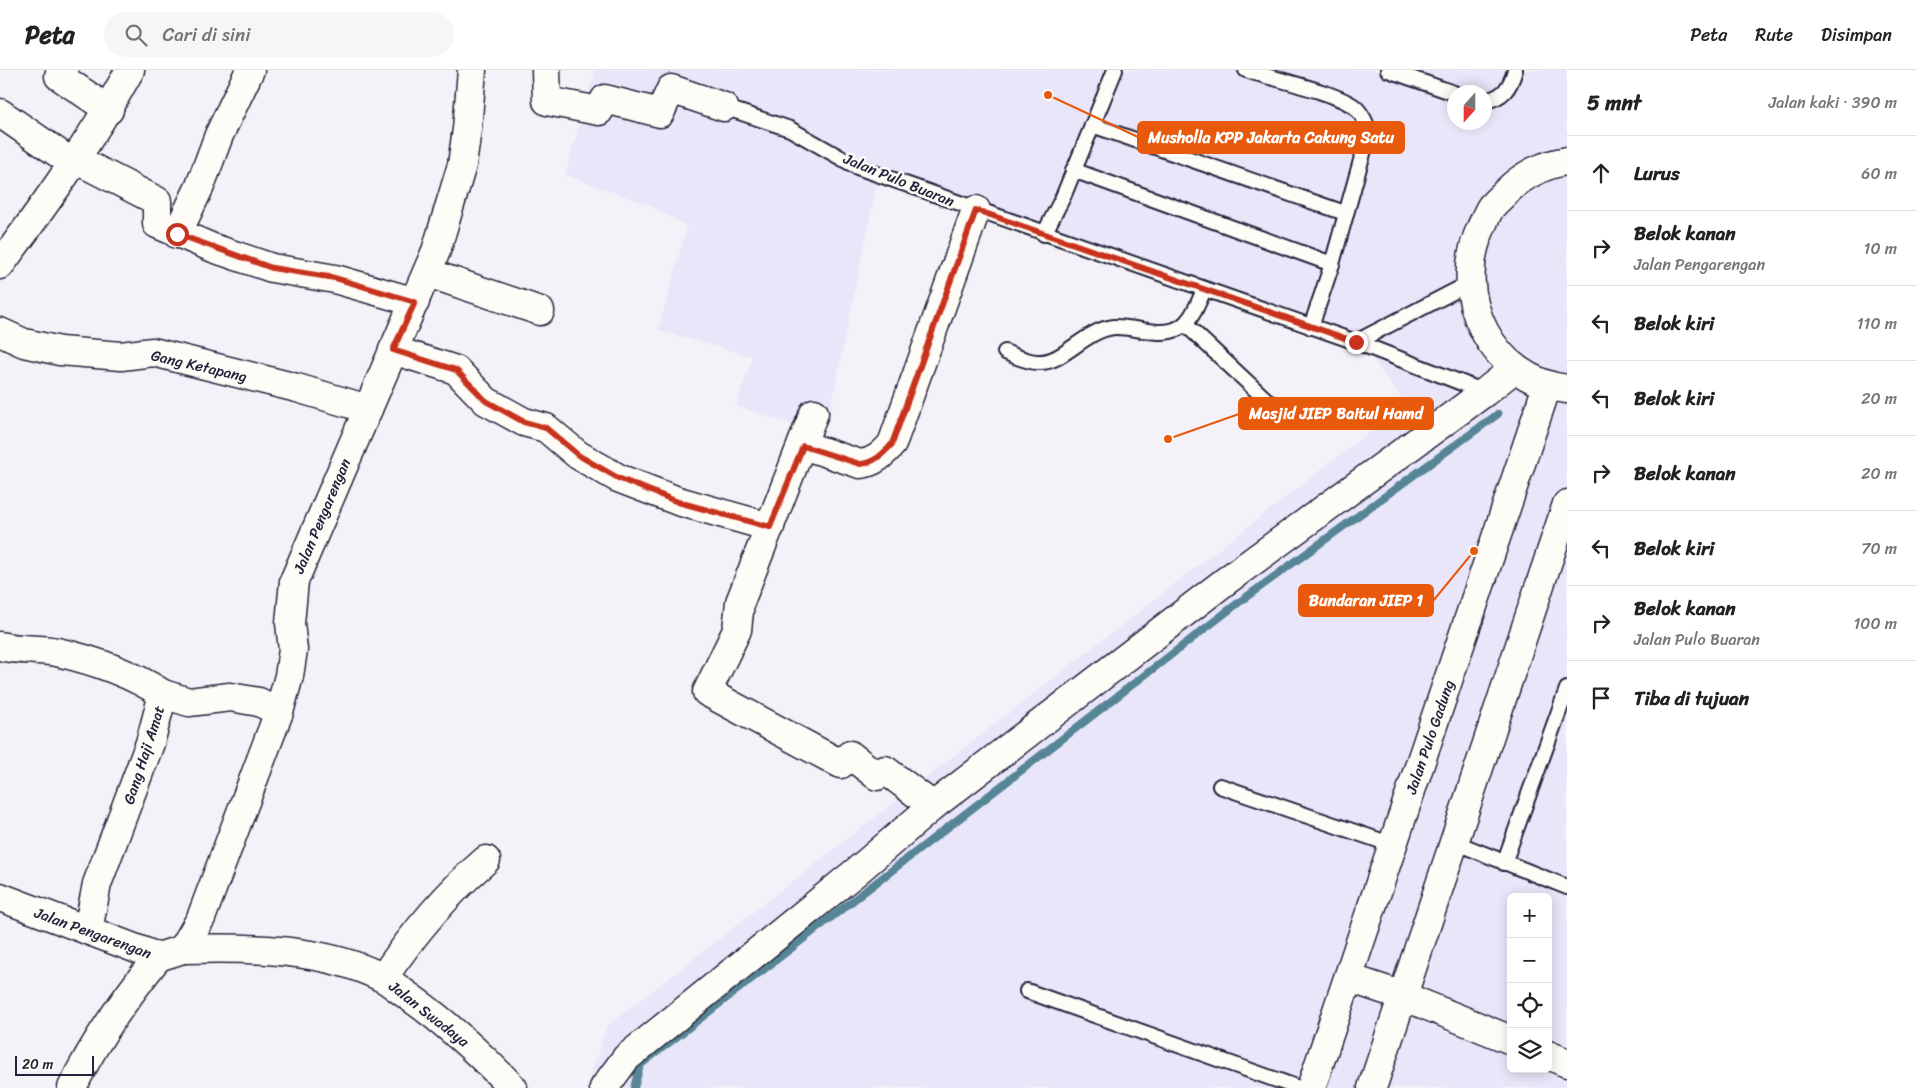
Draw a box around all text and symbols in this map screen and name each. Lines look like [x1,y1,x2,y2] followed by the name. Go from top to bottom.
[104,12,454,57] search box
[25,14,74,56] text: Peta
[162,18,251,51] text: Cari di sini
[1690,19,1727,51] text: Peta
[1755,19,1793,51] text: Rute
[1821,19,1892,51] text: Disimpan
[122,21,150,49] icon: search
[1587,84,1641,122] text: 5 mnt
[1447,85,1492,130] north arrow
[1769,88,1897,117] text: Jalan kaki · 390 m
[1138,122,1404,153] callout: Musholla KPP Jakarta Cakung Satu
[1147,123,1394,152] text: Musholla KPP Jakarta Cakung Satu
[839,145,959,214] street label: Jalan Pulo Buaran
[1634,157,1680,190] text: Lurus
[1587,159,1615,187] icon: ahead
[1861,159,1897,188] text: 60 m
[1634,217,1736,250] text: Belok kanan
[166,223,189,246] route start
[1587,234,1615,262] icon: right
[1864,234,1897,263] text: 10 m
[1634,250,1765,279] text: Jalan Pengarengan
[1634,307,1714,340] text: Belok kiri
[1587,309,1615,337] icon: left
[1857,309,1897,338] text: 110 m
[1345,331,1368,354] route end
[148,342,250,390] street label: Gang Ketapang
[1634,382,1714,415] text: Belok kiri
[1587,384,1615,412] icon: left
[1861,384,1897,413] text: 20 m
[1239,398,1433,429] callout: Masjid JIEP Baitul Hamd
[1248,399,1425,428] text: Masjid JIEP Baitul Hamd
[286,454,358,579] street label: Jalan Pengarengan
[1634,457,1736,490] text: Belok kanan
[1587,459,1615,487] icon: right
[1861,459,1897,488] text: 20 m
[1634,532,1714,565] text: Belok kiri
[1587,534,1615,562] icon: left
[1861,534,1897,563] text: 70 m
[1299,585,1433,616] callout: Bundaran JIEP 1
[1309,586,1423,615] text: Bundaran JIEP 1
[1634,592,1736,625] text: Belok kanan
[1587,609,1615,637] icon: right
[1853,609,1897,638] text: 100 m
[1634,625,1760,654] text: Jalan Pulo Buaran
[1398,676,1462,799] street label: Jalan Pulo Gadung
[1634,682,1749,715] text: Tiba di tujuan
[1587,684,1615,712] icon: arrive
[116,702,172,808] street label: Gang Haji Amat
[1507,893,1552,1073] map controls
[1507,893,1552,938] button: +
[30,899,155,966] street label: Jalan Pengarengan
[1507,938,1552,983] button: −
[382,973,475,1054] street label: Jalan Swadaya
[1507,983,1552,1028] button: locate
[1507,1028,1552,1073] button: layers
[22,1052,53,1077] text: 20 m
[15,1053,94,1076] scale bar

